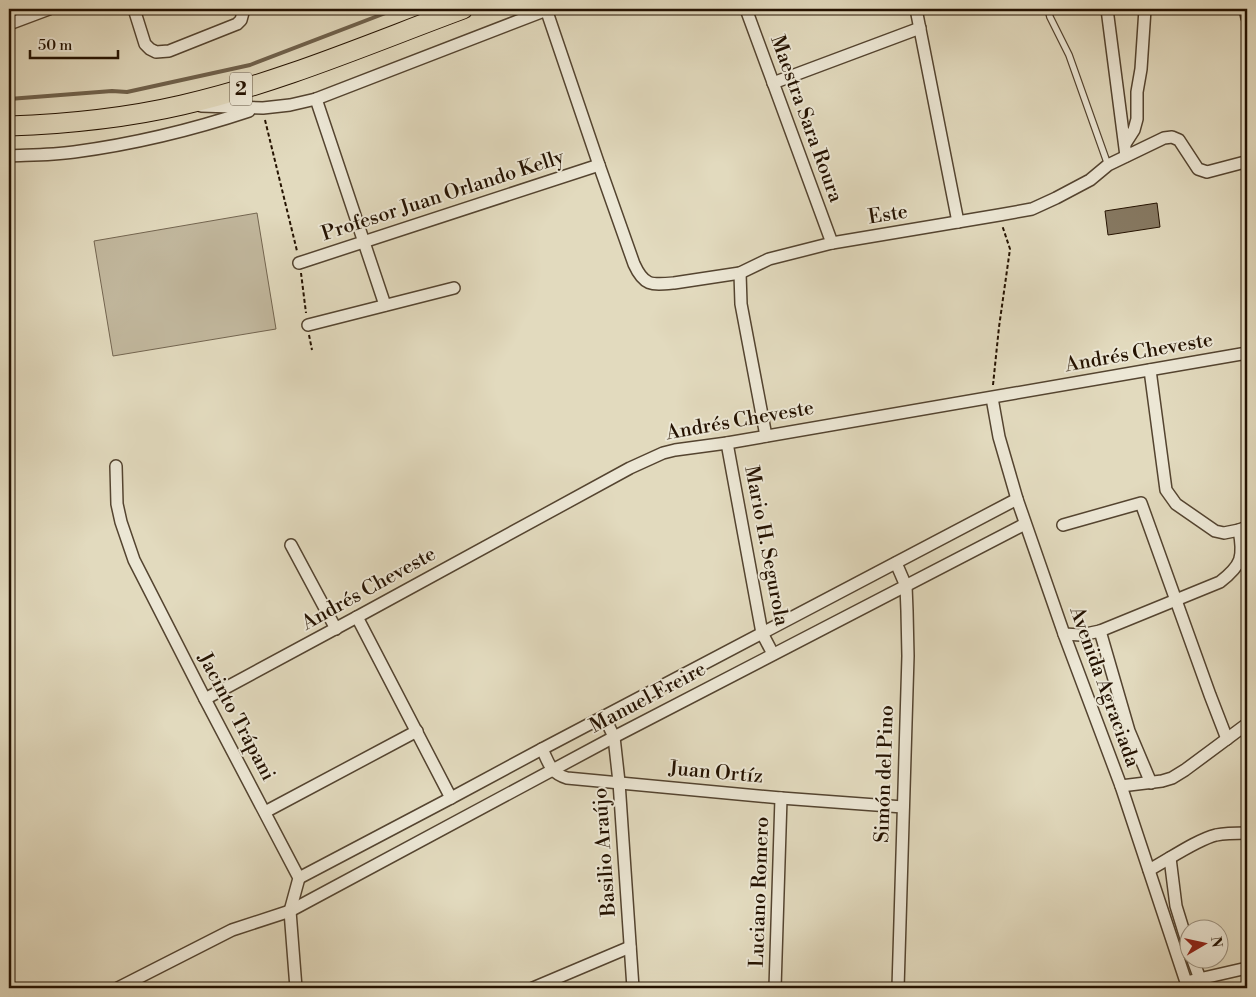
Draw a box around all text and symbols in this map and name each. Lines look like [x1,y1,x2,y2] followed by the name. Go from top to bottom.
[30,28,118,60] scale bar
[764,32,848,207] street label: Maestra Sara Roura
[38,36,72,55] text: 50 m
[230,72,252,106] road number: 2
[318,145,568,247] street label: Profesor Juan Orlando Kelly
[866,200,910,230] street label: Este
[1062,328,1215,378] street label: Andrés Cheveste
[663,396,816,446] street label: Andrés Cheveste
[738,464,794,629] street label: Mario H. Segurola
[297,542,441,637] street label: Andrés Cheveste
[1063,603,1145,771] street label: Avenida Agraciada
[191,648,280,786] street label: Jacinto Trápani
[586,657,710,739] street label: Manuel Freire
[870,705,900,843] street label: Simón del Pino
[667,756,764,790] street label: Juan Ortíz
[588,787,622,918] street label: Basilio Araújo
[745,816,775,968] street label: Luciano Romero
[1178,920,1228,970] north arrow
[1206,935,1226,949] text: N

